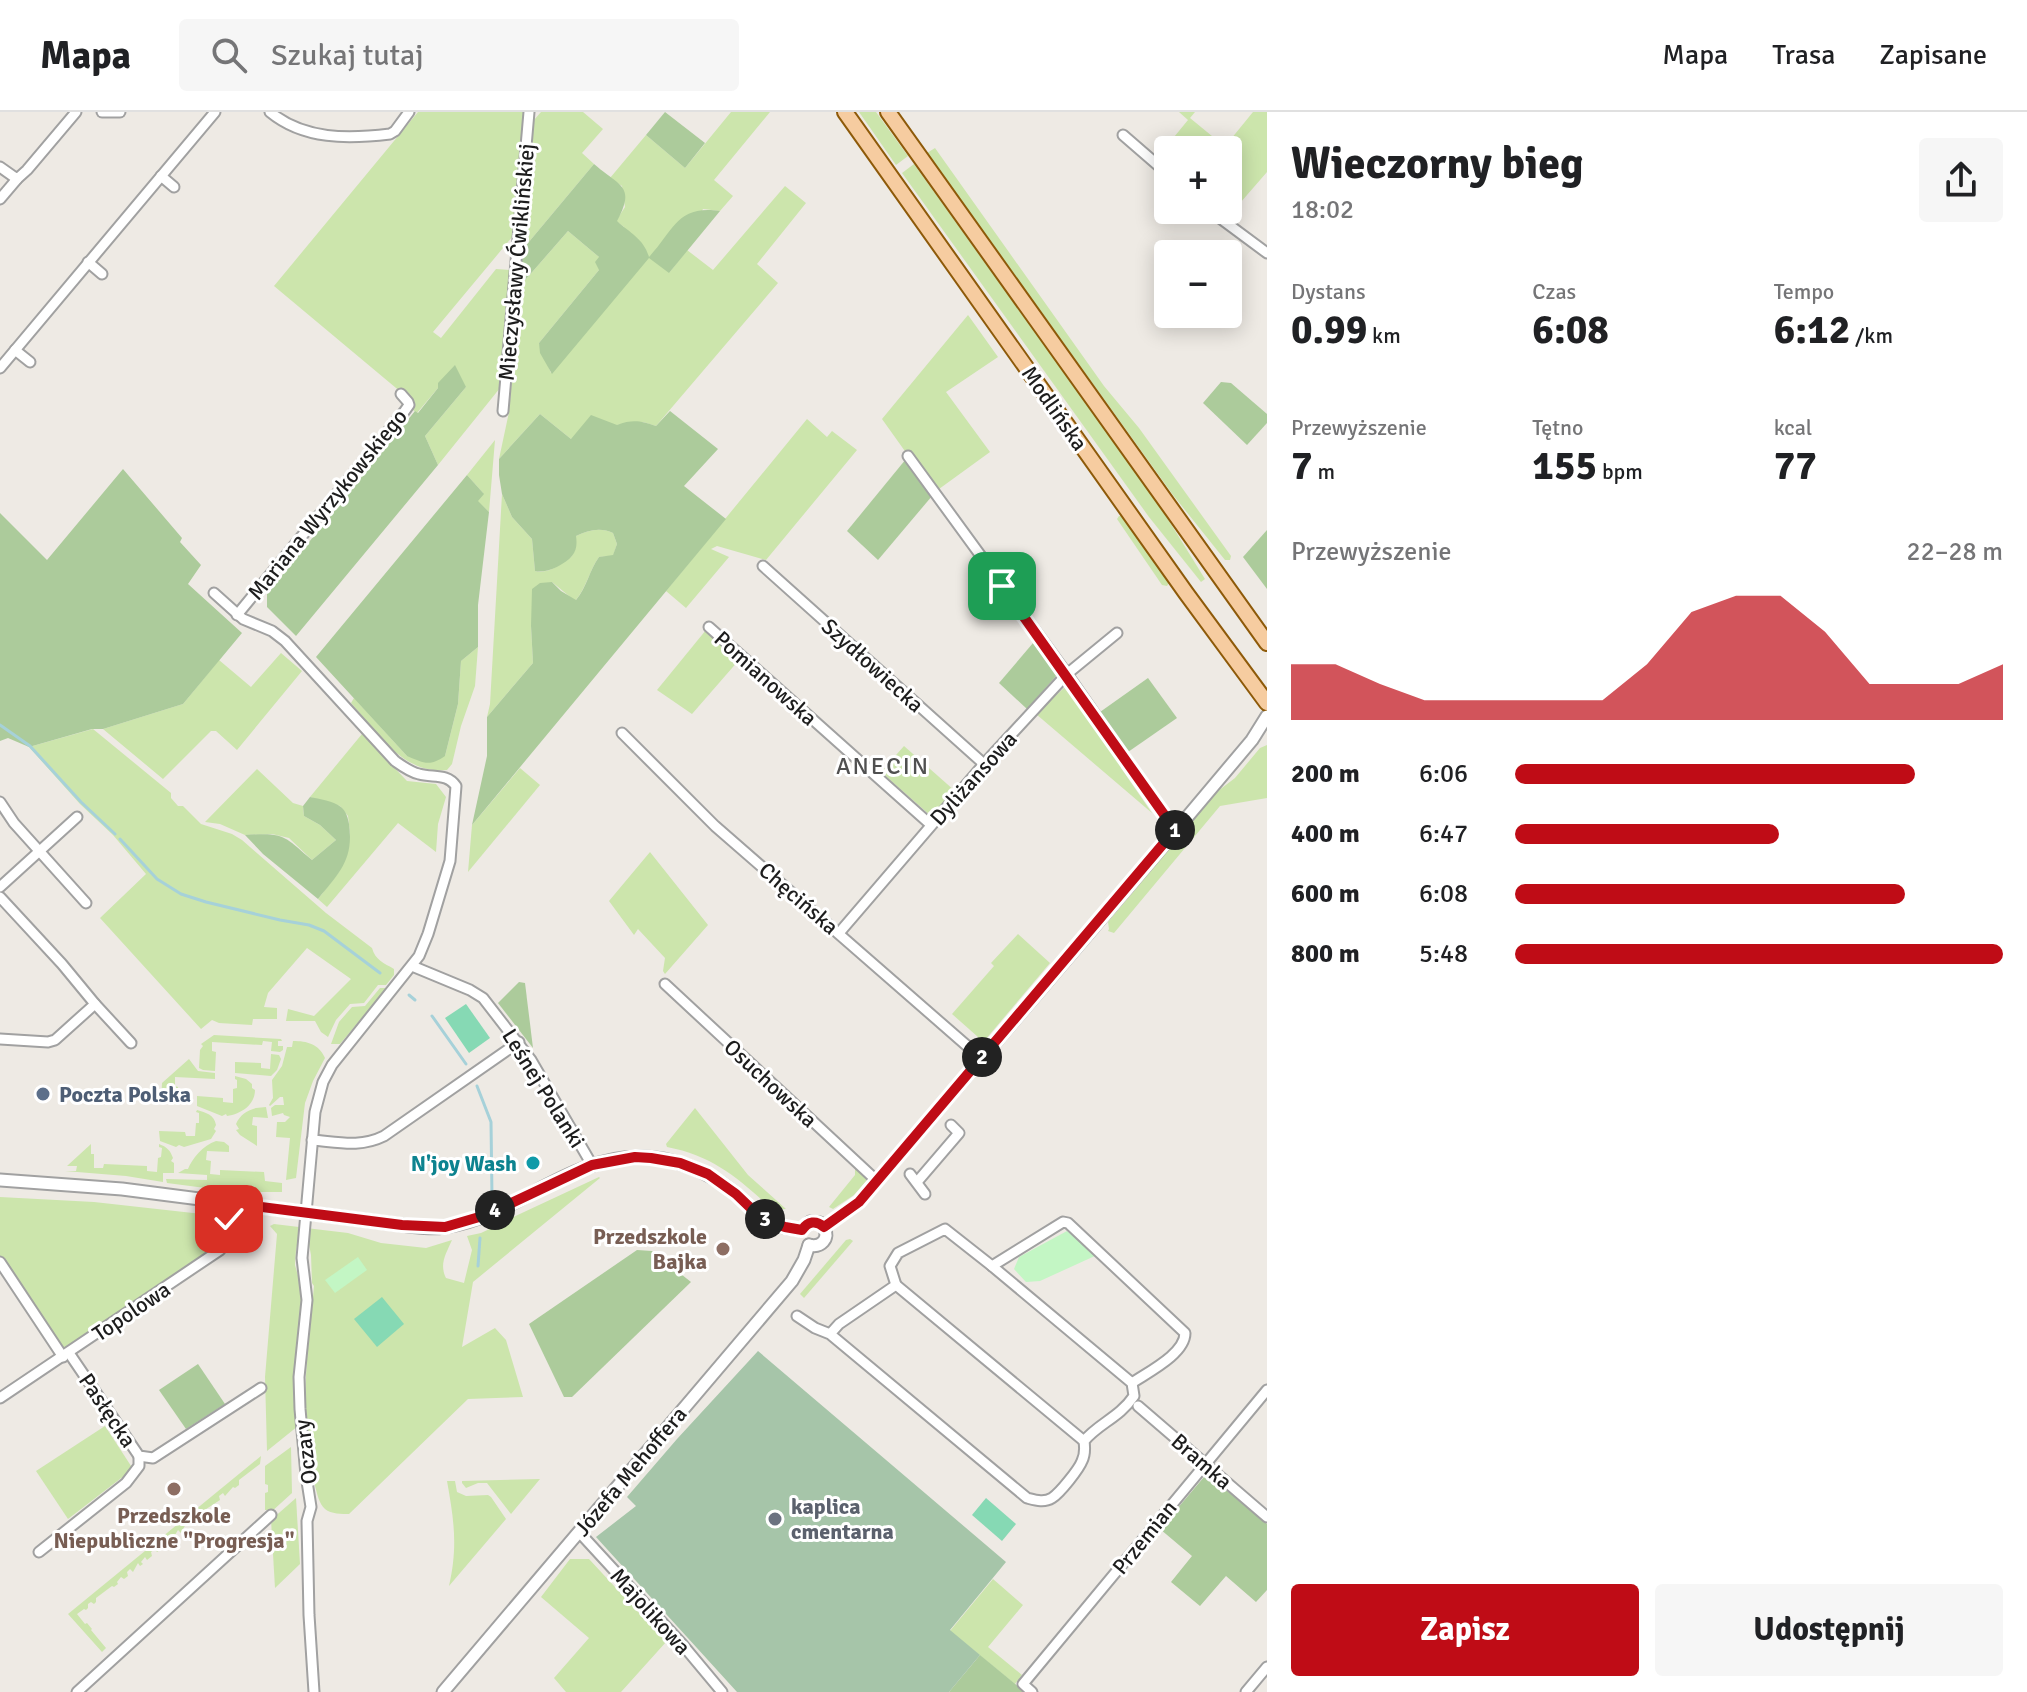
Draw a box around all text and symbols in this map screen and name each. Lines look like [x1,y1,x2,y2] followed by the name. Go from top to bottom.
[179,19,739,91] search box
[40,32,131,79] text: Mapa
[207,33,251,77] icon: search
[271,37,424,74] text: Szukaj tutaj
[1662,38,1728,72] text: Mapa
[1772,38,1835,72] text: Trasa
[1879,38,1987,72] text: Zapisane
[1154,136,1242,328] map controls
[1154,136,1242,224] button: +
[1291,137,1584,191] text: Wieczorny bieg
[1919,138,2003,222] button: share
[493,142,540,382] street label: Mieczysławy Ćwiklińskiej
[1291,194,1354,226] text: 18:02
[1154,240,1242,328] button: −
[1291,278,1366,305] text: Dystans
[1532,278,1576,305] text: Czas
[1774,278,1834,305] text: Tempo
[1291,305,1367,355] text: 0.99
[1532,305,1609,355] text: 6:08
[1774,305,1850,355] text: 6:12
[1367,322,1401,349] text: km
[1850,322,1893,349] text: /km
[1016,361,1093,456] street label: Modlińska
[242,403,413,605] street label: Mariana Wyrzykowskiego
[1291,414,1427,441] text: Przewyższenie
[1532,414,1583,441] text: Tętno
[1774,414,1812,441] text: kcal
[1291,441,1313,491] text: 7
[1532,441,1597,491] text: 155
[1774,441,1817,491] text: 77
[1313,458,1335,485] text: m
[1597,458,1643,485] text: bpm
[1291,536,1451,568] text: Przewyższenie
[1907,536,2003,568] text: 22–28 m
[968,552,1036,620] pin
[980,564,1024,608] icon: arrive
[816,613,929,718] street label: Szydłowiecka
[709,625,823,732] street label: Pomianowska
[924,726,1023,831] street label: Dyliżansowa
[836,751,930,781] district label: ANECIN
[1291,758,1360,790] text: 200 m
[1419,758,1468,790] text: 6:06
[1155,810,1195,850] pin: 1
[1169,816,1181,843] text: 1
[1291,818,1360,850] text: 400 m
[1419,818,1468,850] text: 6:47
[753,856,844,940] street label: Chęcińska
[1291,878,1360,910] text: 600 m
[1419,878,1468,910] text: 6:08
[1291,938,1360,970] text: 800 m
[1419,938,1468,970] text: 5:48
[496,1024,591,1153] street label: Leśnej Polanki
[719,1033,823,1133] street label: Osuchowska
[962,1037,1002,1077] pin: 2
[976,1043,988,1070] text: 2
[59,1081,191,1108] place label: Poczta Polska
[34,1085,52,1103] marker: Poczta Polska
[411,1150,517,1177] place label: N'joy Wash
[524,1154,542,1172] marker: N'joy Wash
[195,1185,263,1253] pin
[475,1190,515,1230] pin: 4
[489,1196,501,1223] text: 4
[207,1197,251,1241] icon: check
[745,1199,785,1239] pin: 3
[759,1205,771,1232] text: 3
[593,1223,707,1275] place label: Przedszkole Bajka
[714,1240,732,1258] marker: Przedszkole Bajka
[87,1276,175,1347] street label: Topolowa
[73,1368,142,1453] street label: Pasłęcka
[568,1401,692,1542] street label: Józefa Mehoffera
[288,1417,323,1486] street label: Oczary
[1166,1428,1238,1495] street label: Bramka
[165,1480,183,1498] marker: Przedszkole Niepubliczne "Progresja"
[791,1493,894,1545] place label: kaplica cmentarna
[1106,1495,1182,1580] street label: Przemian
[54,1502,294,1554] place label: Przedszkole Niepubliczne "Progresja"
[766,1510,784,1528] marker: kaplica cmentarna
[605,1562,697,1660] street label: Majolikowa
[1291,1584,1639,1676] button: Zapisz
[1655,1584,2003,1676] button: Udostępnij

